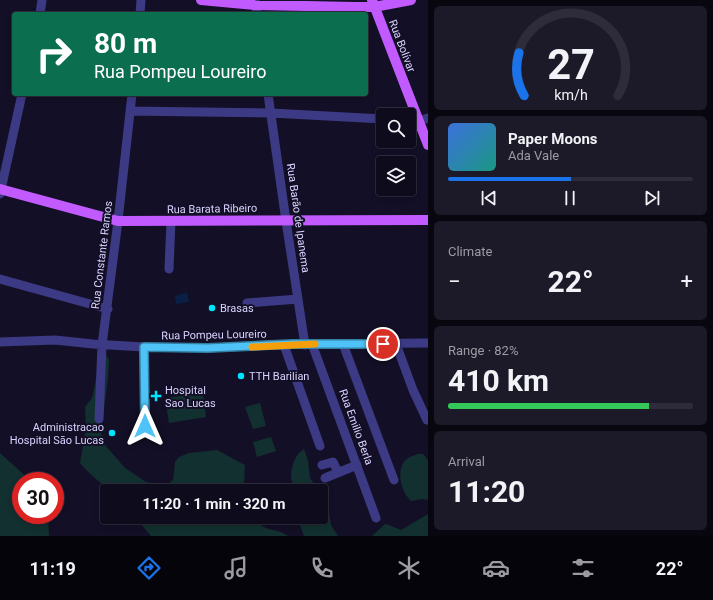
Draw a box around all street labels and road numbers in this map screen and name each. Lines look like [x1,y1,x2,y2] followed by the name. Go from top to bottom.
[386,18,418,74] street label: Rua Bolívar
[284,162,312,274] street label: Rua Barão de Ipanema
[89,200,115,310] street label: Rua Constante Ramos
[167,202,257,216] street label: Rua Barata Ribeiro
[161,328,267,342] street label: Rua Pompeu Loureiro
[336,387,376,467] street label: Rua Emilio Berla

